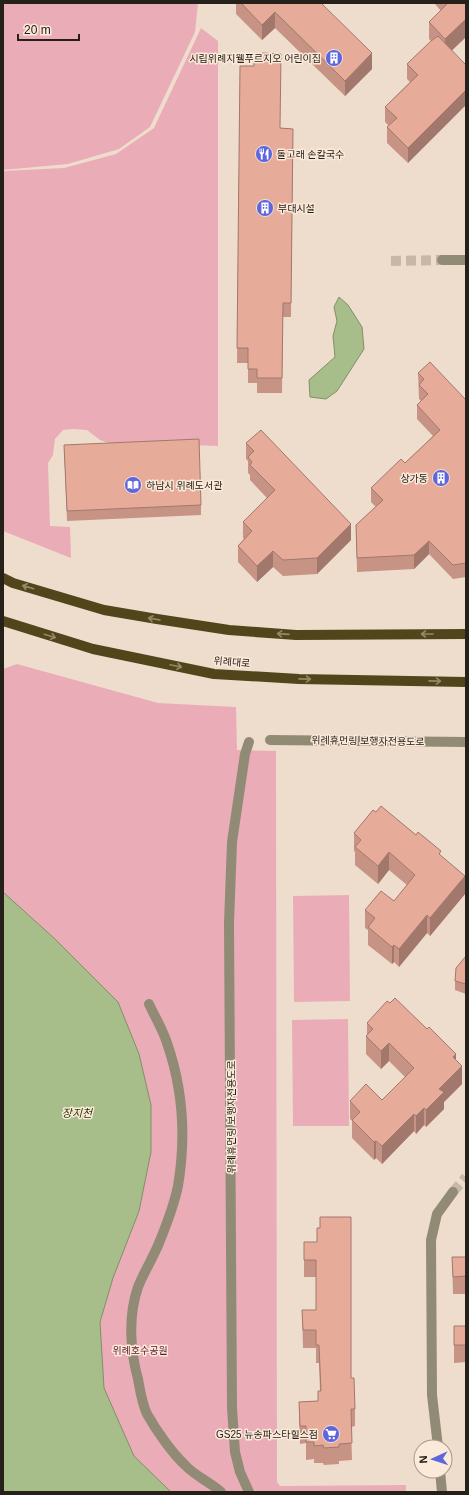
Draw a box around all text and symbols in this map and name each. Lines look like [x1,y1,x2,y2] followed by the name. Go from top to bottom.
[18,16,79,42] scale bar
[24,23,51,37] text: 20 m
[324,48,344,68] building icon: 시립위례지웰푸르지오 어린이집
[189,53,321,64] place label: 시립위례지웰푸르지오 어린이집
[254,144,274,164] restaurant icon: 돌고래 손칼국수
[277,149,344,160] place label: 돌고래 손칼국수
[255,198,275,218] building icon: 부대시설
[278,203,315,214] place label: 부대시설
[431,468,451,488] building icon: 상가동
[400,473,428,484] place label: 상가동
[123,475,143,495] library icon: 하남시 위례도서관
[146,480,223,491] place label: 하남시 위례도서관
[22,583,35,590] one-way arrow
[148,615,161,623] one-way arrow
[277,630,290,638] one-way arrow
[421,630,434,638] one-way arrow
[43,633,56,640] one-way arrow
[213,655,251,669] street label: 위례대로
[169,662,182,670] one-way arrow
[298,676,311,683] one-way arrow
[428,677,441,685] one-way arrow
[311,735,425,747] street label: 위례휴먼링 보행자전용도로
[226,1060,237,1174] street label: 위례휴먼링 보행자전용도로
[62,1107,94,1119] water label: 장지천
[112,1345,168,1356] park label: 위례호수공원
[321,1424,341,1444] supermarket icon: GS25 뉴송파스타힐스점
[216,1429,318,1440] place label: GS25 뉴송파스타힐스점
[413,1439,453,1479] north arrow
[417,1455,429,1464] text: N

